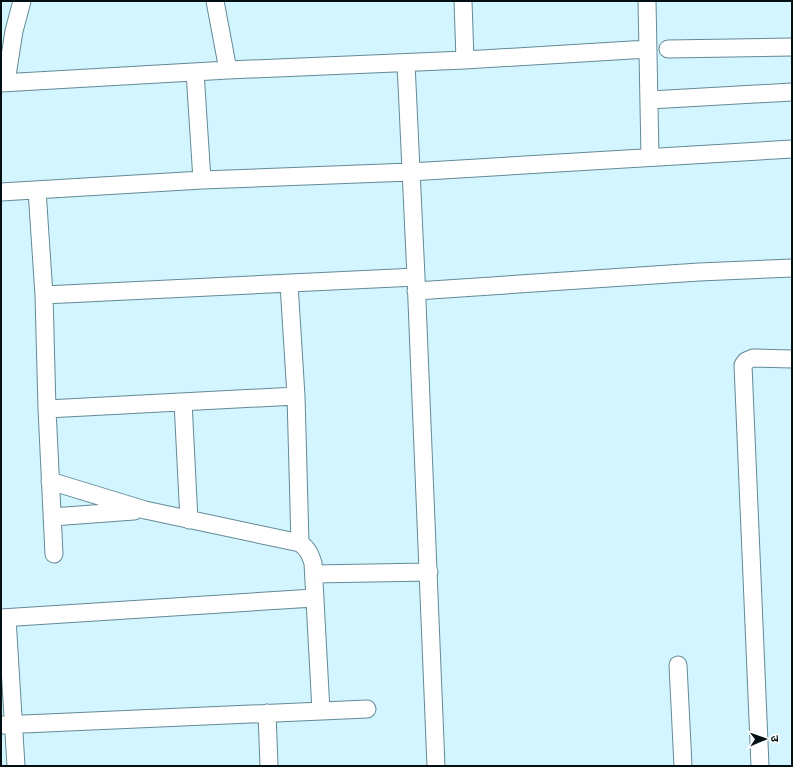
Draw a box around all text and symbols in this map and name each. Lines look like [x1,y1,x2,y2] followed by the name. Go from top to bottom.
[745,719,785,759] north arrow
[768,735,782,743] text: उ

